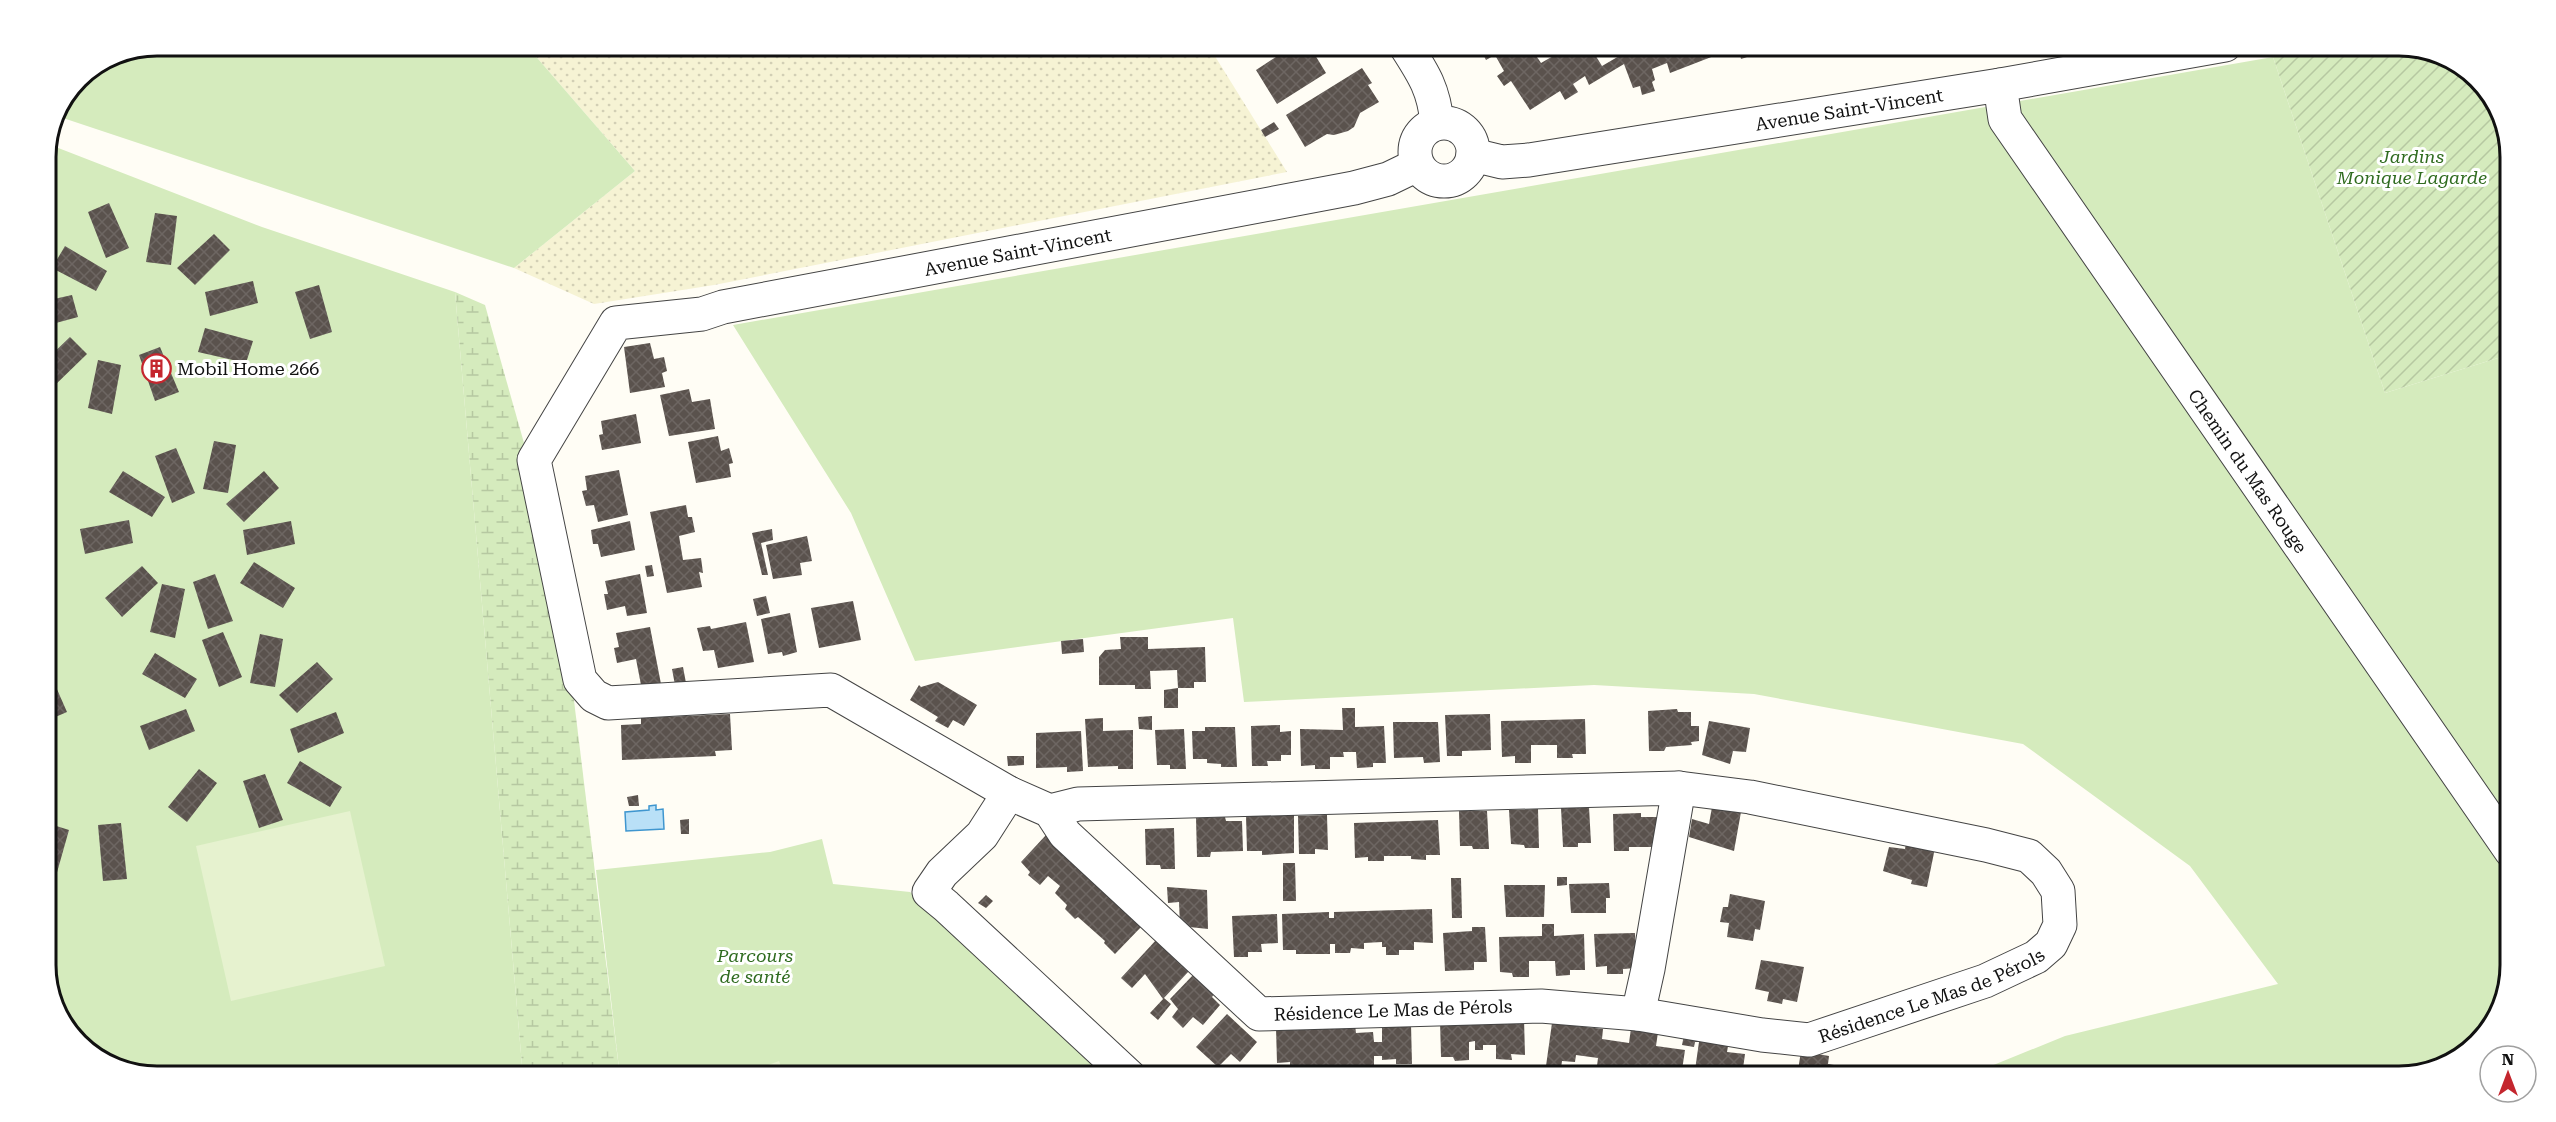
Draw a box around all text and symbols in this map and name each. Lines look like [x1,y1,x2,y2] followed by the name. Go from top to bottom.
[1754,84,1945,134] street label: Avenue Saint-Vincent
[2336,146,2487,188] park label: Jardins Monique Lagarde
[923,223,1113,279] street label: Avenue Saint-Vincent
[140,352,172,384] building icon: Mobil Home 266
[177,358,319,379] place label: Mobil Home 266
[2184,385,2312,557] street label: Chemin du Mas Rouge
[1816,944,2049,1047] street label: Résidence Le Mas de Pérols
[716,945,793,987] park label: Parcours de santé
[1273,995,1513,1025] street label: Résidence Le Mas de Pérols
[2478,1044,2538,1104] north arrow
[2502,1050,2514,1069] text: N

